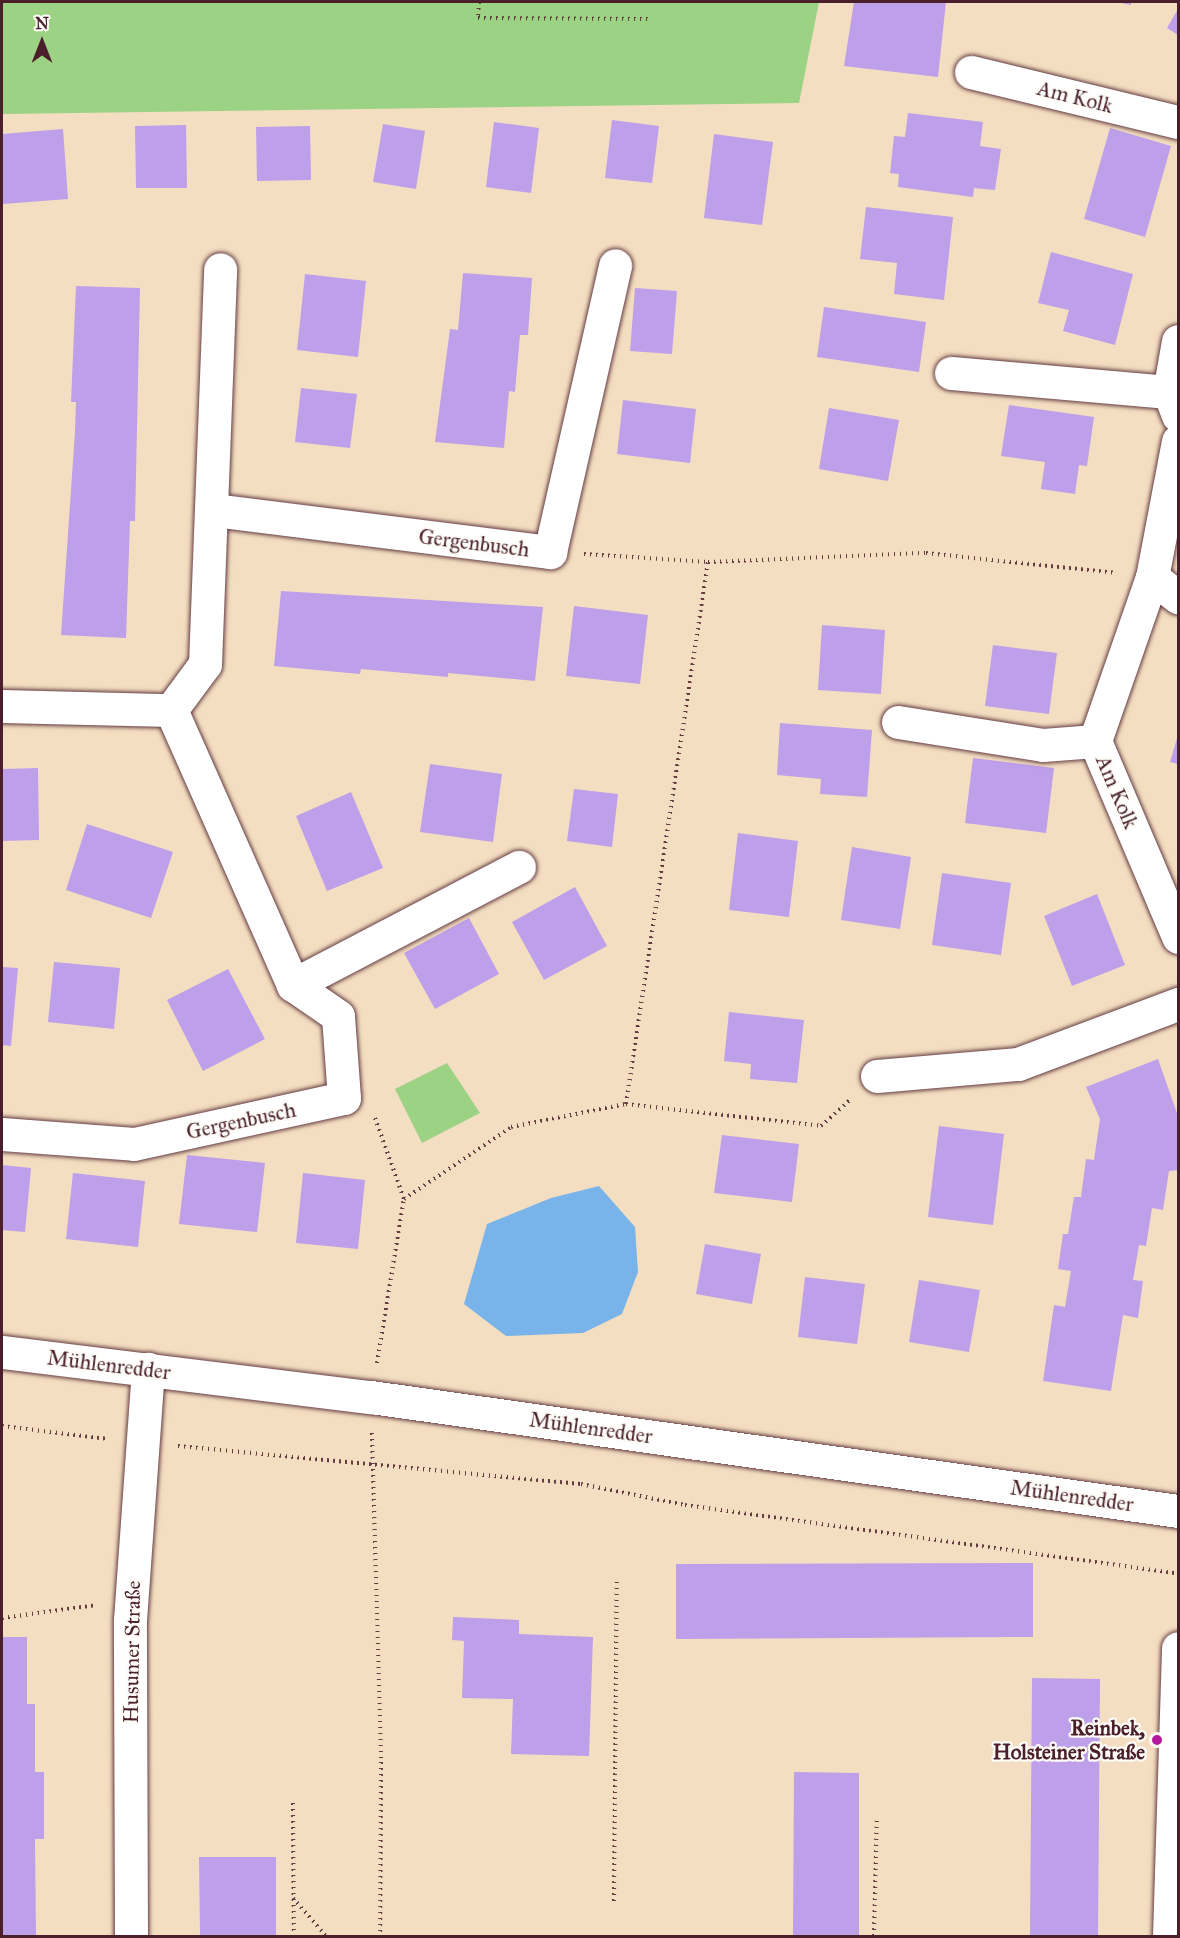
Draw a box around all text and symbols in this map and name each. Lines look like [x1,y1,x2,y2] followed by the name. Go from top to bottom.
[12,12,72,72] north arrow
[35,14,49,33] text: N
[1035,75,1115,119] street label: Am Kolk
[417,524,531,562] street label: Gergenbusch
[1090,752,1144,832] street label: Am Kolk
[184,1097,298,1145] street label: Gergenbusch
[46,1345,172,1385] street label: Mühlenredder
[528,1407,654,1449] street label: Mühlenredder
[1009,1475,1135,1517] street label: Mühlenredder
[118,1581,146,1723] street label: Husumer Straße
[993,1715,1145,1765] place label: Reinbek, Holsteiner Straße
[1150,1733,1164,1747] marker: Reinbek, Holsteiner Straße

